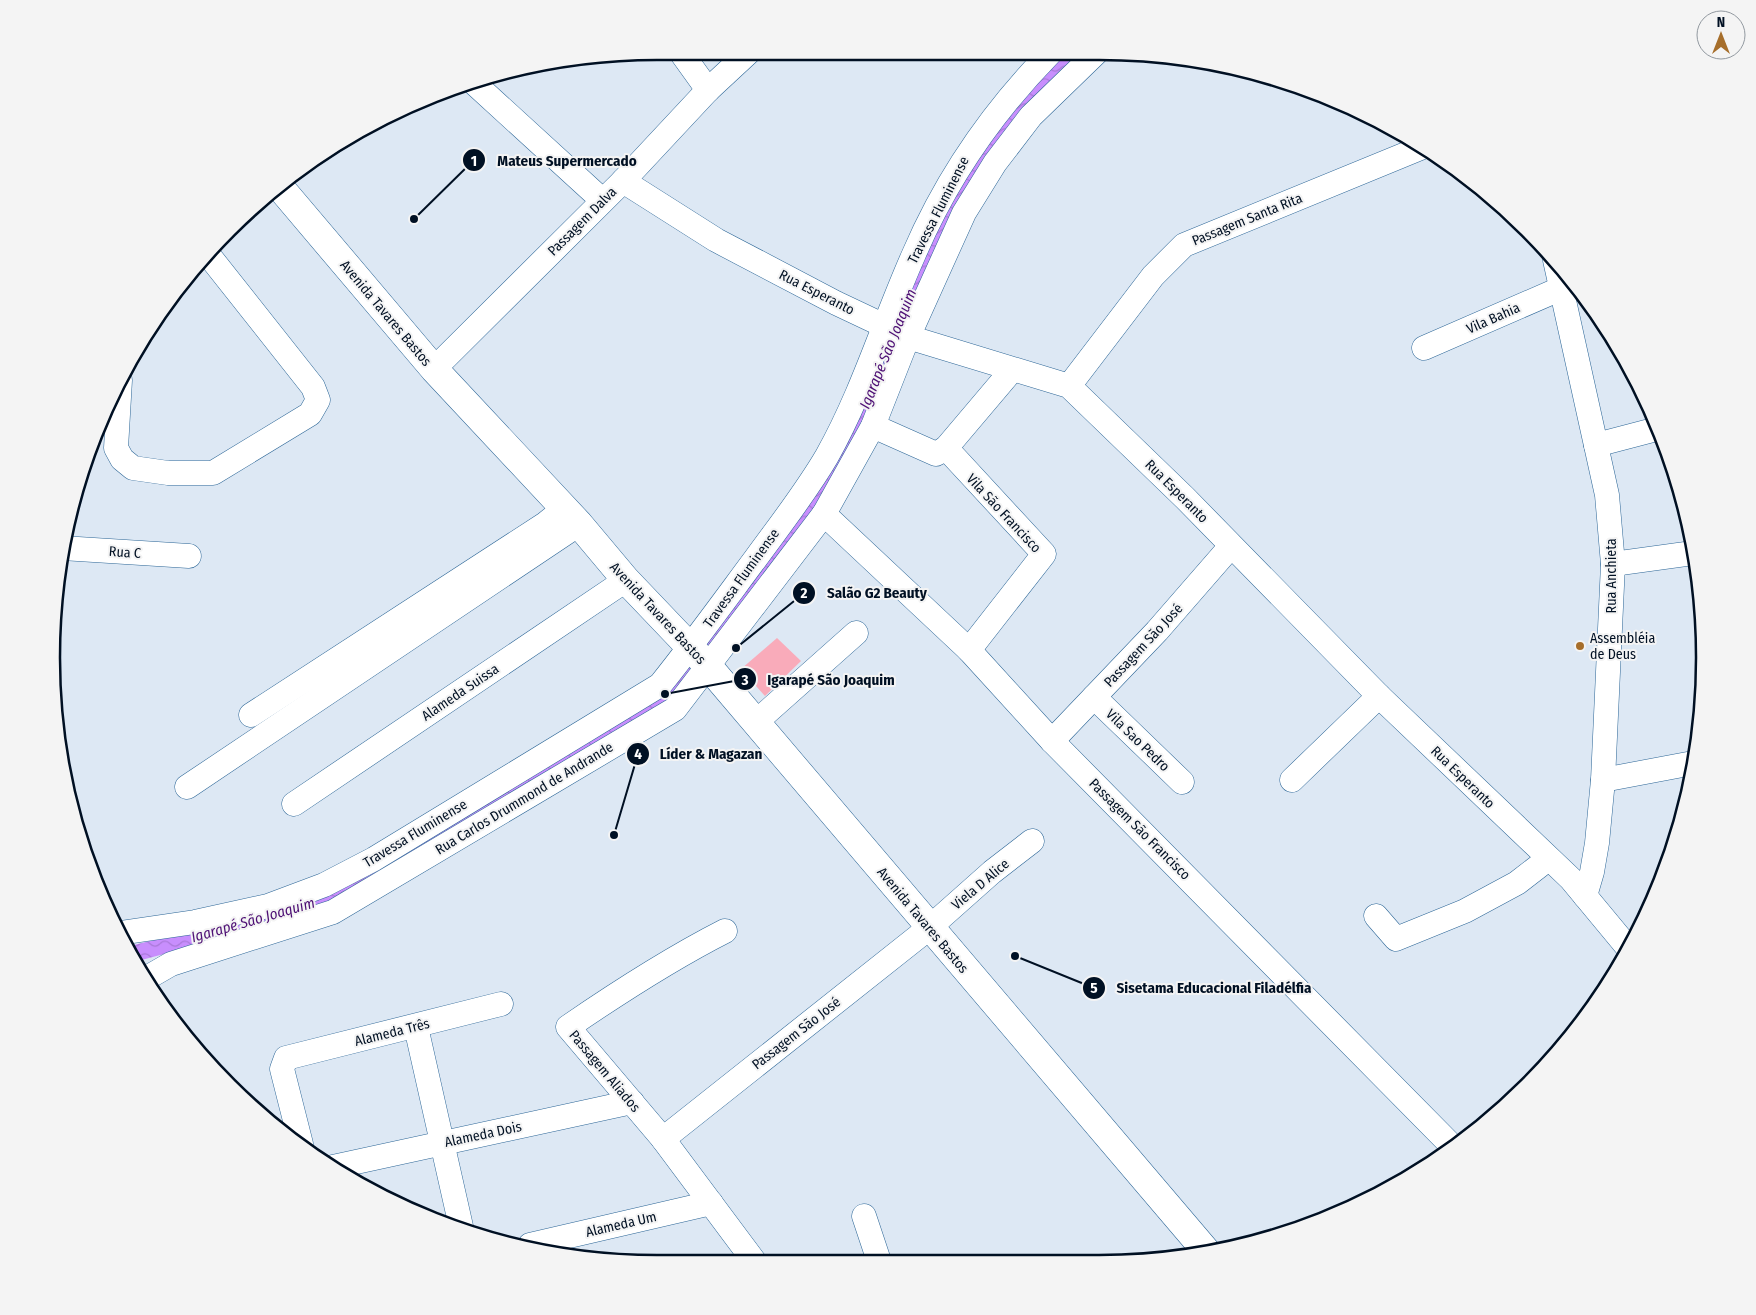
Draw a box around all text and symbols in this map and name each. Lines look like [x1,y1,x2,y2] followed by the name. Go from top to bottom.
[1696,10,1746,60] north arrow
[1717,14,1725,31] text: N
[462,145,646,175] callout: Mateus Supermercado
[471,152,477,170] text: 1
[497,152,637,170] text: Mateus Supermercado
[904,154,973,267] street label: Travessa Fluminense
[544,183,620,259] street label: Passagem Dalva
[1190,190,1305,249] street label: Passagem Santa Rita
[336,257,435,370] street label: Avenida Tavares Bastos
[776,266,857,319] street label: Rua Esperanto
[856,286,920,412] water label: Igarapé São Joaquim
[1464,299,1523,338] street label: Vila Bahia
[1142,456,1212,526] street label: Rua Esperanto
[963,470,1045,556] street label: Vila São Francisco
[700,526,783,631] street label: Travessa Fluminense
[1603,538,1620,614] street label: Rua Anchieta
[108,543,142,562] street label: Rua C
[606,559,709,668] street label: Avenida Tavares Bastos
[792,578,937,608] callout: Salão G2 Beauty
[800,584,808,602] text: 2
[827,584,928,602] text: Salão G2 Beauty
[1100,600,1186,691] street label: Passagem São José
[1590,630,1655,663] place label: Assembléia de Deus
[1574,640,1586,652] marker: Assembléia de Deus
[418,660,502,725] street label: Alameda Suissa
[732,664,905,694] callout: Igarapé São Joaquim
[740,671,749,689] text: 3
[767,671,895,689] text: Igarapé São Joaquim
[1102,706,1173,775] street label: Vila Sao Pedro
[432,738,616,858] street label: Rua Carlos Drummond de Andrande
[625,739,773,769] callout: Líder & Magazan
[1427,743,1498,812] street label: Rua Esperanto
[634,745,642,763] text: 4
[660,745,762,763] text: Líder & Magazan
[1085,775,1194,884] street label: Passagem São Francisco
[360,796,470,871] street label: Travessa Fluminense
[948,855,1013,913] street label: Viela D Alice
[873,864,972,977] street label: Avenida Tavares Bastos
[189,894,317,946] water label: Igarapé São Joaquim
[1082,973,1322,1003] callout: Sisetama Educacional Filadélfia
[1090,979,1098,997] text: 5
[1116,979,1312,997] text: Sisetama Educacional Filadélfia
[749,994,844,1073] street label: Passagem São José
[353,1015,431,1050] street label: Alameda Três
[566,1027,644,1116] street label: Passagem Aliados
[443,1118,523,1151] street label: Alameda Dois
[584,1208,658,1241] street label: Alameda Um

